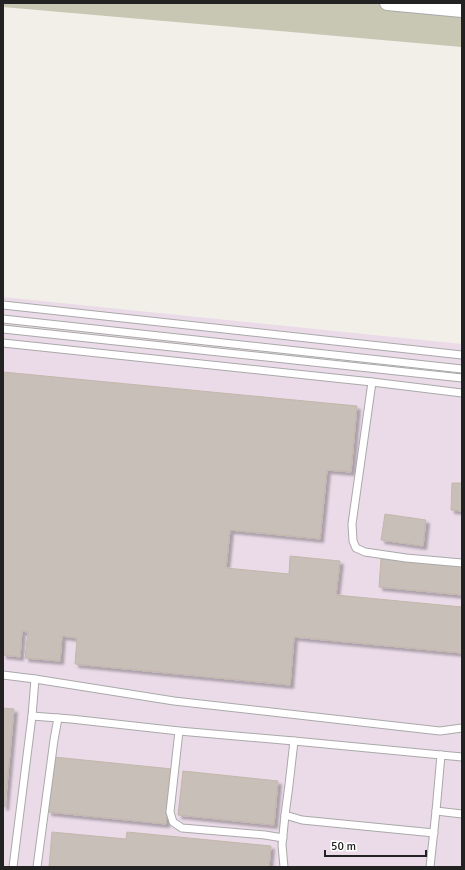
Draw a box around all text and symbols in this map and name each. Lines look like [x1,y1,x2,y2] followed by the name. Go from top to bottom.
[325,832,426,858] scale bar
[331,839,356,854] text: 50 m

